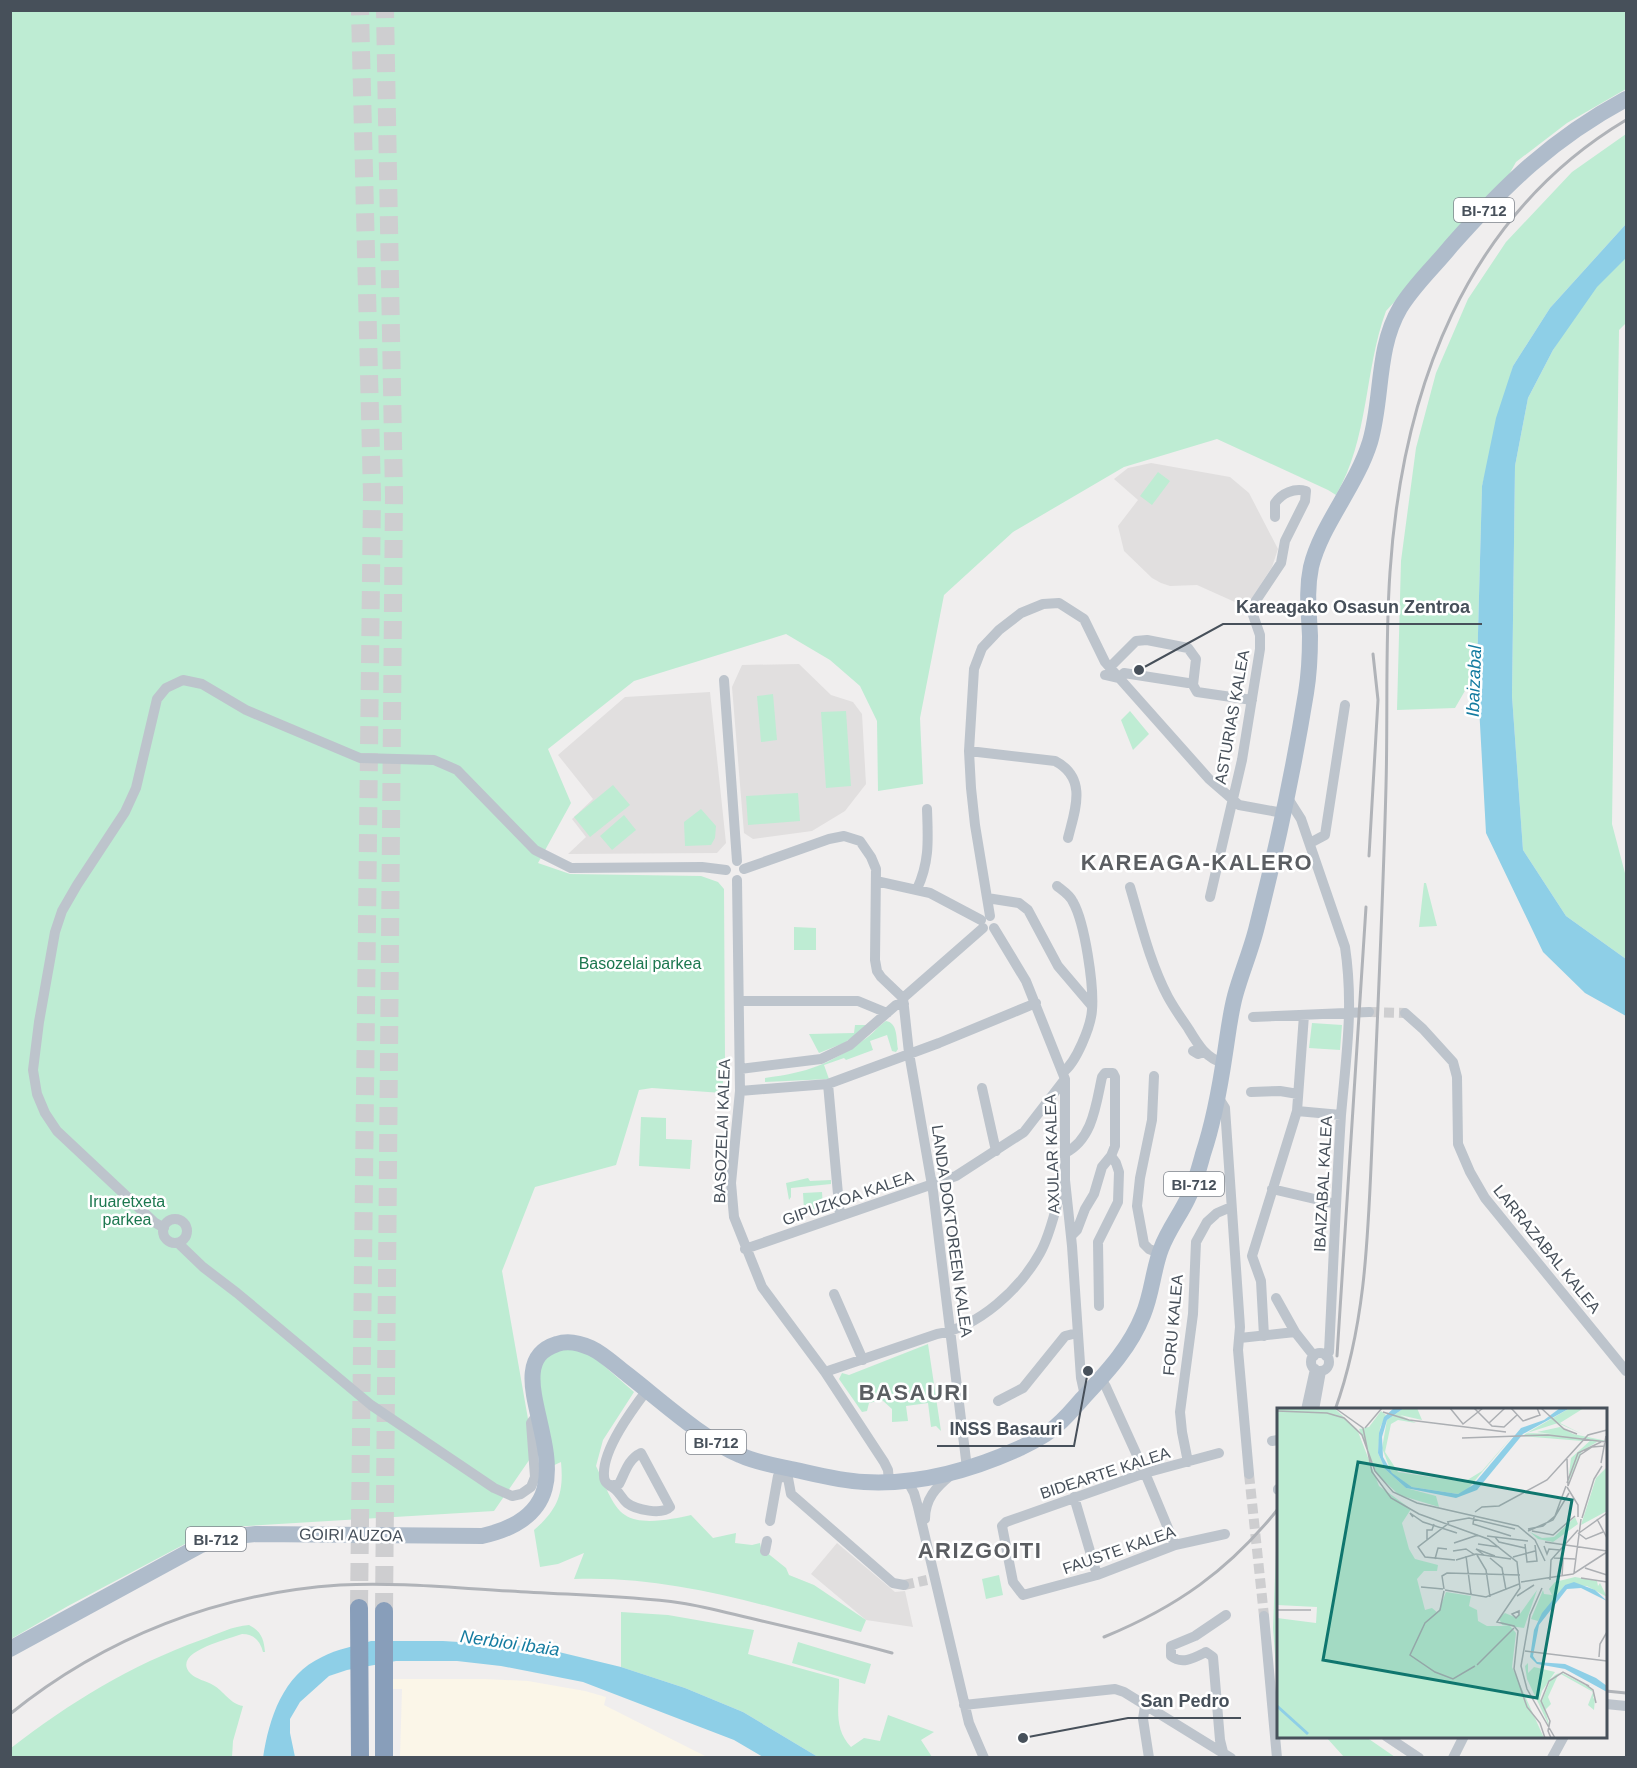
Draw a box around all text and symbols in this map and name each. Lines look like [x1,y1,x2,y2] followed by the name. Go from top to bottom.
[1454,198,1514,222] road number: BI-712
[1223,588,1482,624] callout: Kareagako Osasun Zentroa
[1236,597,1471,617] text: Kareagako Osasun Zentroa
[1463,644,1485,717] water label: Ibaizabal
[1212,648,1252,785] street label: ASTURIAS KALEA
[1081,850,1313,875] district label: KAREAGA-KALERO
[579,955,701,972] park label: Basozelai parkea
[711,1058,733,1204] street label: BASOZELAI KALEA
[1041,1093,1063,1214] street label: AXULAR KALEA
[1311,1115,1335,1253] street label: IBAIZABAL KALEA
[929,1124,975,1338] street label: LANDA DOKTOREEN KALEA
[780,1167,916,1228] street label: GIPUZKOA KALEA
[1164,1172,1224,1196] road number: BI-712
[1490,1182,1604,1317] street label: LARRAZABAL KALEA
[89,1193,165,1228] park label: Iruaretxeta parkea
[1160,1273,1186,1376] street label: FORU KALEA
[859,1380,969,1405] district label: BASAURI
[1277,1408,1607,1738] inset map
[937,1410,1074,1446] callout: INSS Basauri
[949,1419,1063,1439] text: INSS Basauri
[686,1430,746,1454] road number: BI-712
[1038,1444,1172,1502] street label: BIDEARTE KALEA
[1060,1523,1178,1577] street label: FAUSTE KALEA
[299,1526,403,1544] street label: GOIRI AUZOA
[186,1527,246,1551] road number: BI-712
[918,1538,1042,1563] district label: ARIZGOITI
[459,1626,561,1660] water label: Nerbioi ibaia
[1128,1682,1241,1718] callout: San Pedro
[1140,1691,1230,1711] text: San Pedro

